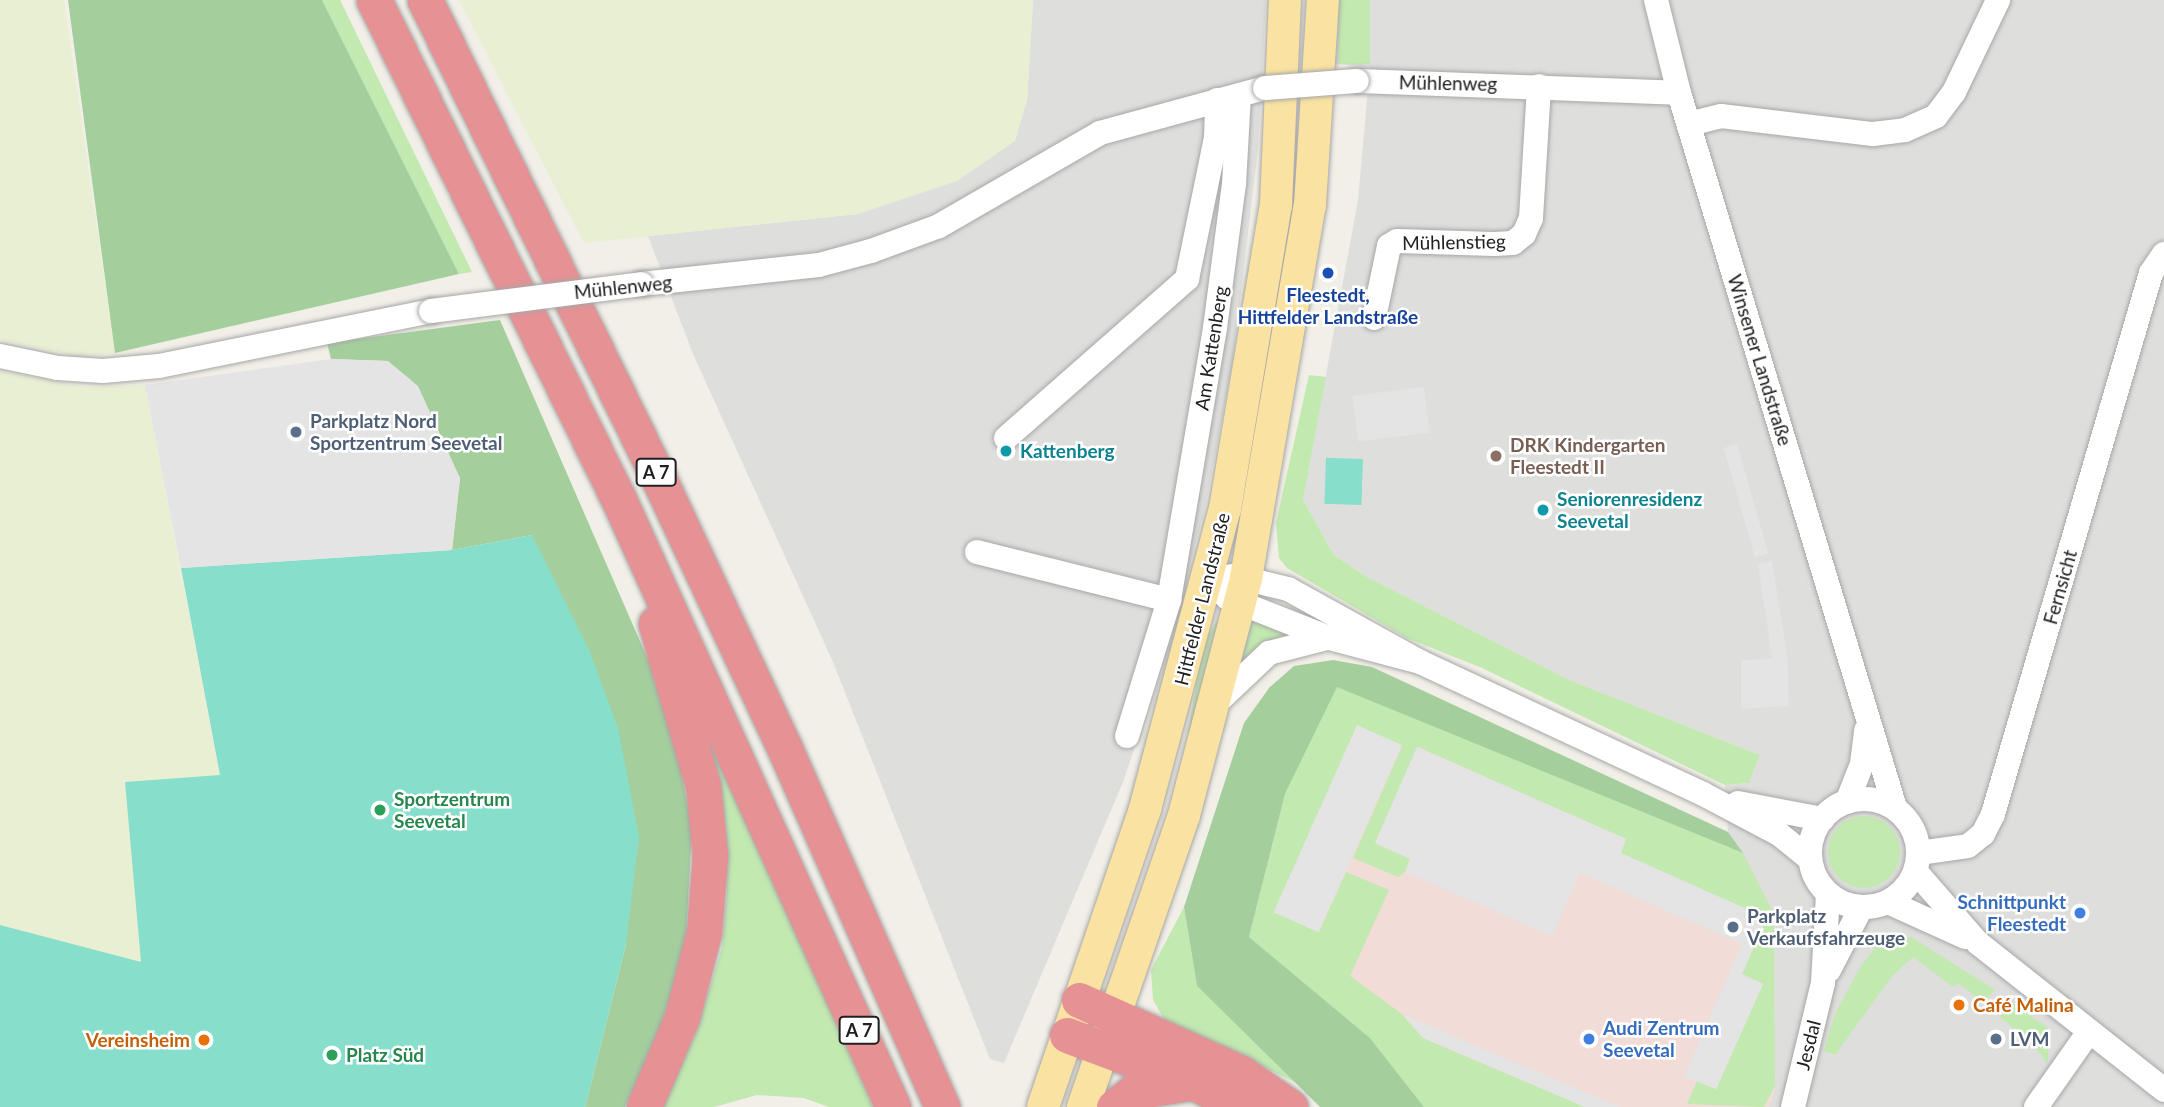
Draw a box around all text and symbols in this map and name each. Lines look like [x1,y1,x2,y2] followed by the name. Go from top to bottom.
[1399,71,1497,95] street label: Mühlenweg
[1402,230,1506,254] street label: Mühlenstieg
[1320,265,1336,281] marker: Fleestedt, Hittfelder Landstraße
[573,271,673,303] street label: Mühlenweg
[1723,271,1797,449] street label: Winsener Landstraße
[1190,284,1232,412] street label: Am Kattenberg
[1238,284,1418,328] place label: Fleestedt, Hittfelder Landstraße
[310,410,502,454] place label: Parkplatz Nord Sportzentrum Seevetal
[288,424,304,440] marker: Parkplatz Nord Sportzentrum Seevetal
[1510,434,1665,478] place label: DRK Kindergarten Fleestedt II
[1020,440,1115,462] place label: Kattenberg
[998,443,1014,459] marker: Kattenberg
[1488,448,1504,464] marker: DRK Kindergarten Fleestedt II
[635,458,677,486] road number: A 7
[1557,488,1702,532] place label: Seniorenresidenz Seevetal
[1535,502,1551,518] marker: Seniorenresidenz Seevetal
[1169,510,1235,688] street label: Hittfelder Landstraße
[2038,547,2082,627] street label: Fernsicht
[394,788,510,832] place label: Sportzentrum Seevetal
[372,802,388,818] marker: Sportzentrum Seevetal
[1957,891,2066,935] place label: Schnittpunkt Fleestedt
[1747,905,1905,949] place label: Parkplatz Verkaufsfahrzeuge
[2072,905,2088,921] marker: Schnittpunkt Fleestedt
[1725,919,1741,935] marker: Parkplatz Verkaufsfahrzeuge
[1973,994,2074,1016] place label: Café Malina
[1951,997,1967,1013] marker: Café Malina
[838,1015,880,1044] road number: A 7
[1603,1017,1720,1061] place label: Audi Zentrum Seevetal
[1791,1018,1825,1072] street label: Jesdal
[2010,1028,2049,1050] place label: LVM
[86,1029,190,1051] place label: Vereinsheim
[1581,1031,1597,1047] marker: Audi Zentrum Seevetal
[1988,1031,2004,1047] marker: LVM
[196,1032,212,1048] marker: Vereinsheim
[346,1044,424,1066] place label: Platz Süd
[324,1047,340,1063] marker: Platz Süd

